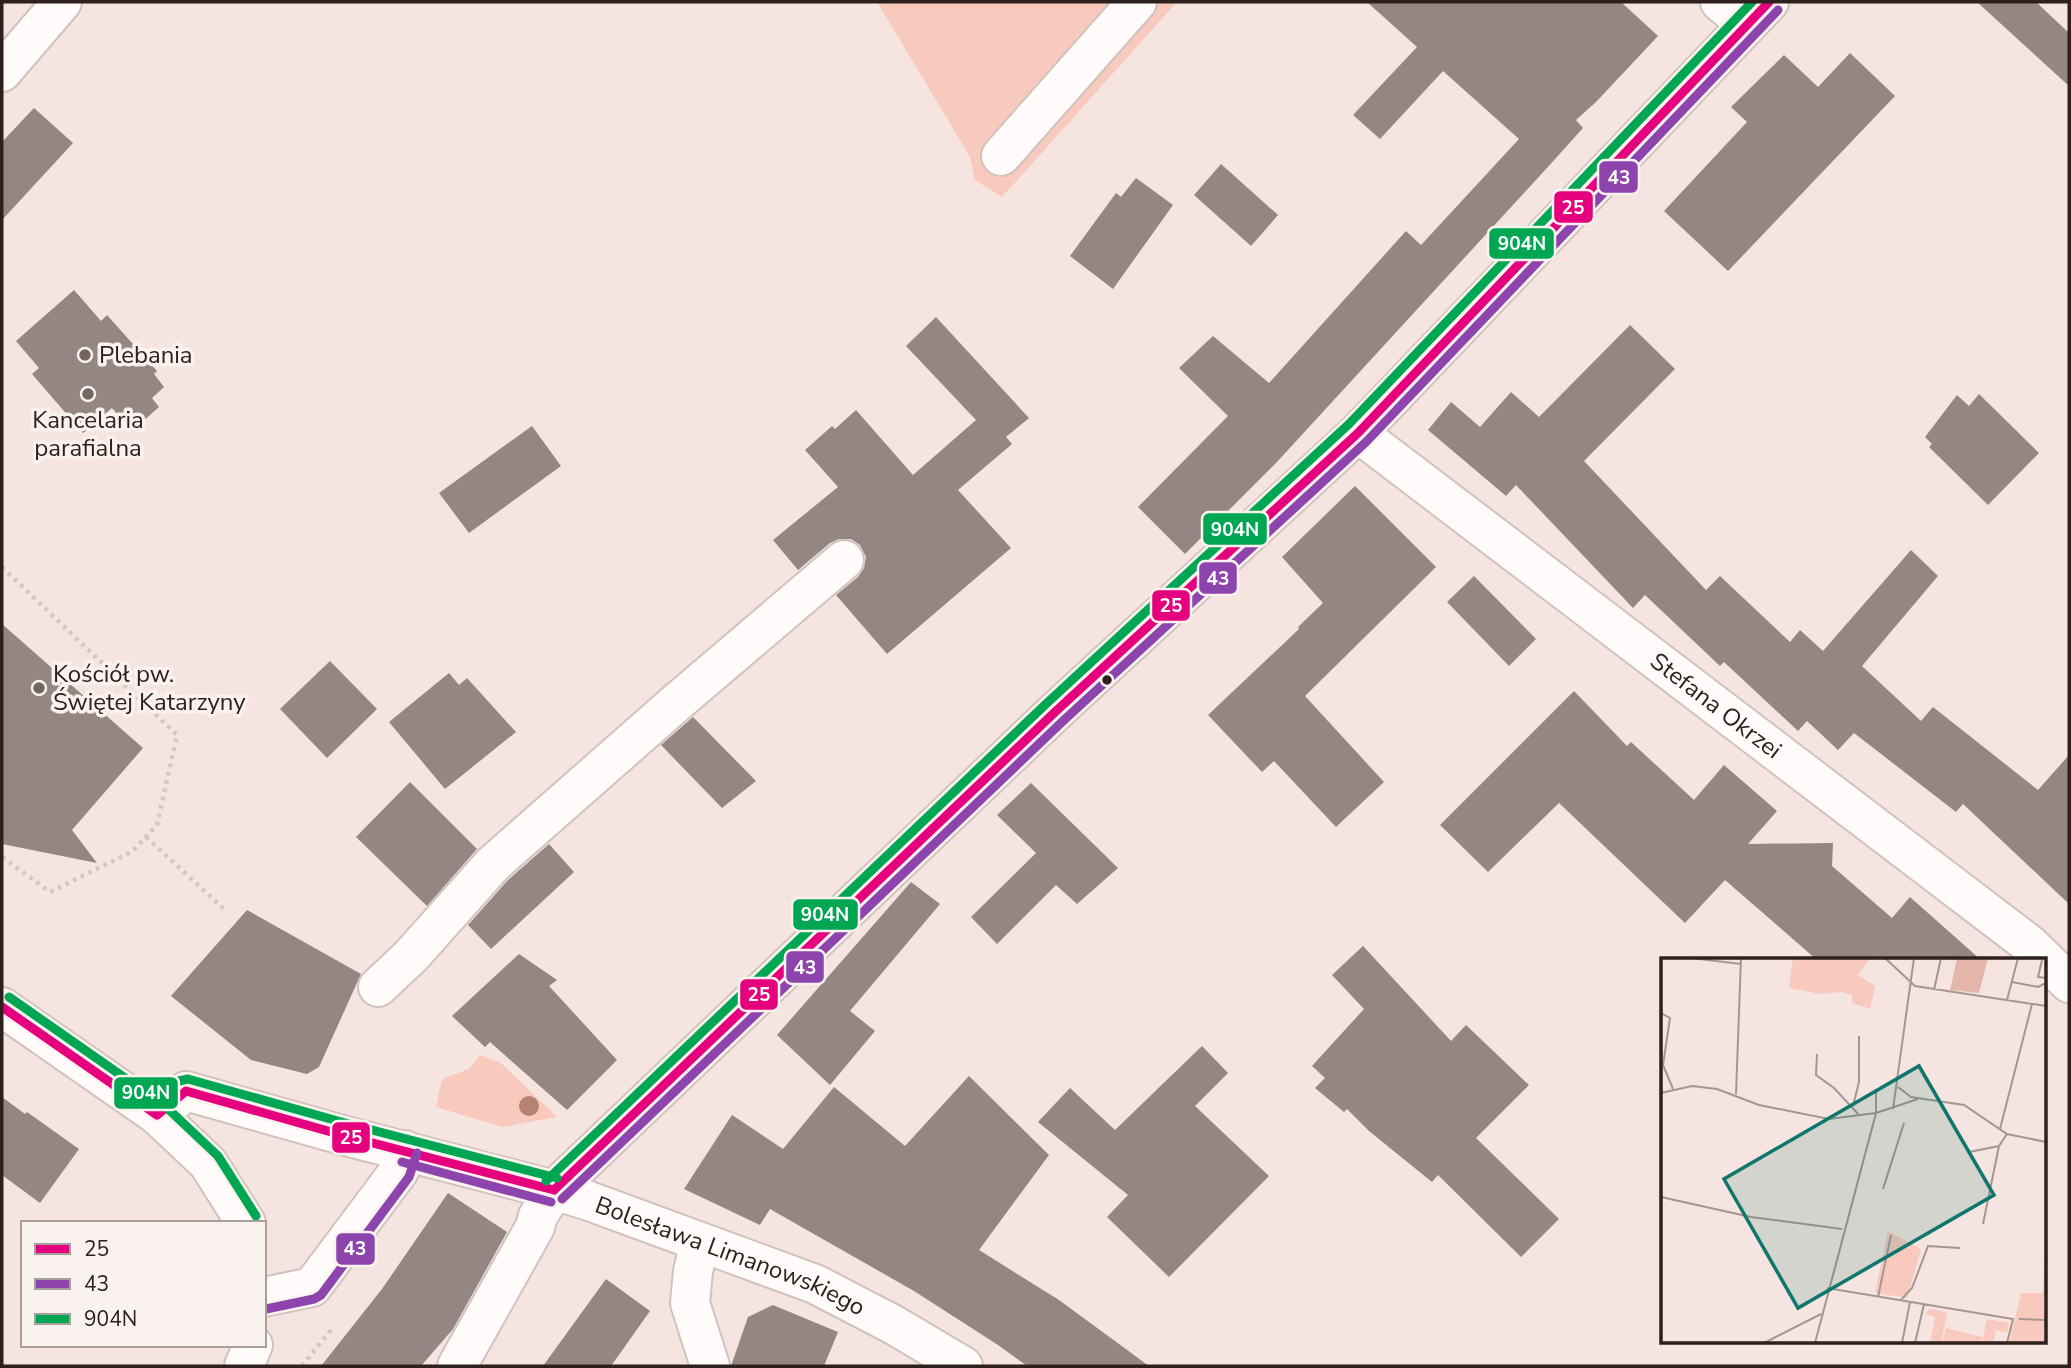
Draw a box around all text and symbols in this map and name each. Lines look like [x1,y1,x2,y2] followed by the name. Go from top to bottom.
[1598,160,1639,194] line badge: 43
[1608,165,1630,191] text: 43
[1553,190,1594,224] line badge: 25
[1562,195,1584,221] text: 25
[1488,227,1555,260] line badge: 904N
[1498,231,1546,257] text: 904N
[99,339,193,371] place label: Plebania
[77,347,93,363] marker: Plebania
[80,386,96,402] marker: Kancelaria parafialna
[32,404,144,464] place label: Kancelaria parafialna
[1202,512,1268,546] line badge: 904N
[1211,517,1259,543] text: 904N
[1198,561,1238,595] line badge: 43
[1207,566,1229,592] text: 43
[1151,589,1191,622] line badge: 25
[1160,593,1182,619] text: 25
[1644,645,1788,766] street label: Stefana Okrzei
[53,658,246,718] place label: Kościół pw. Świętej Katarzyny
[1100,673,1114,687] unlabelled marker
[31,680,47,696] marker: Kościół pw. Świętej Katarzyny
[792,898,859,931] line badge: 904N
[801,902,849,928] text: 904N
[785,950,825,984] line badge: 43
[794,955,816,981] text: 43
[1661,958,2046,1344] inset map
[739,978,779,1011] line badge: 25
[748,982,770,1008] text: 25
[113,1076,179,1110] line badge: 904N
[122,1080,170,1106] text: 904N
[331,1121,371,1154] line badge: 25
[340,1125,362,1151] text: 25
[591,1189,871,1323] street label: Bolesława Limanowskiego
[21,1221,266,1347] legend
[335,1232,376,1266] line badge: 43
[84,1235,109,1263] text: 25
[344,1236,366,1262] text: 43
[84,1270,109,1298] text: 43
[84,1305,137,1333] text: 904N

